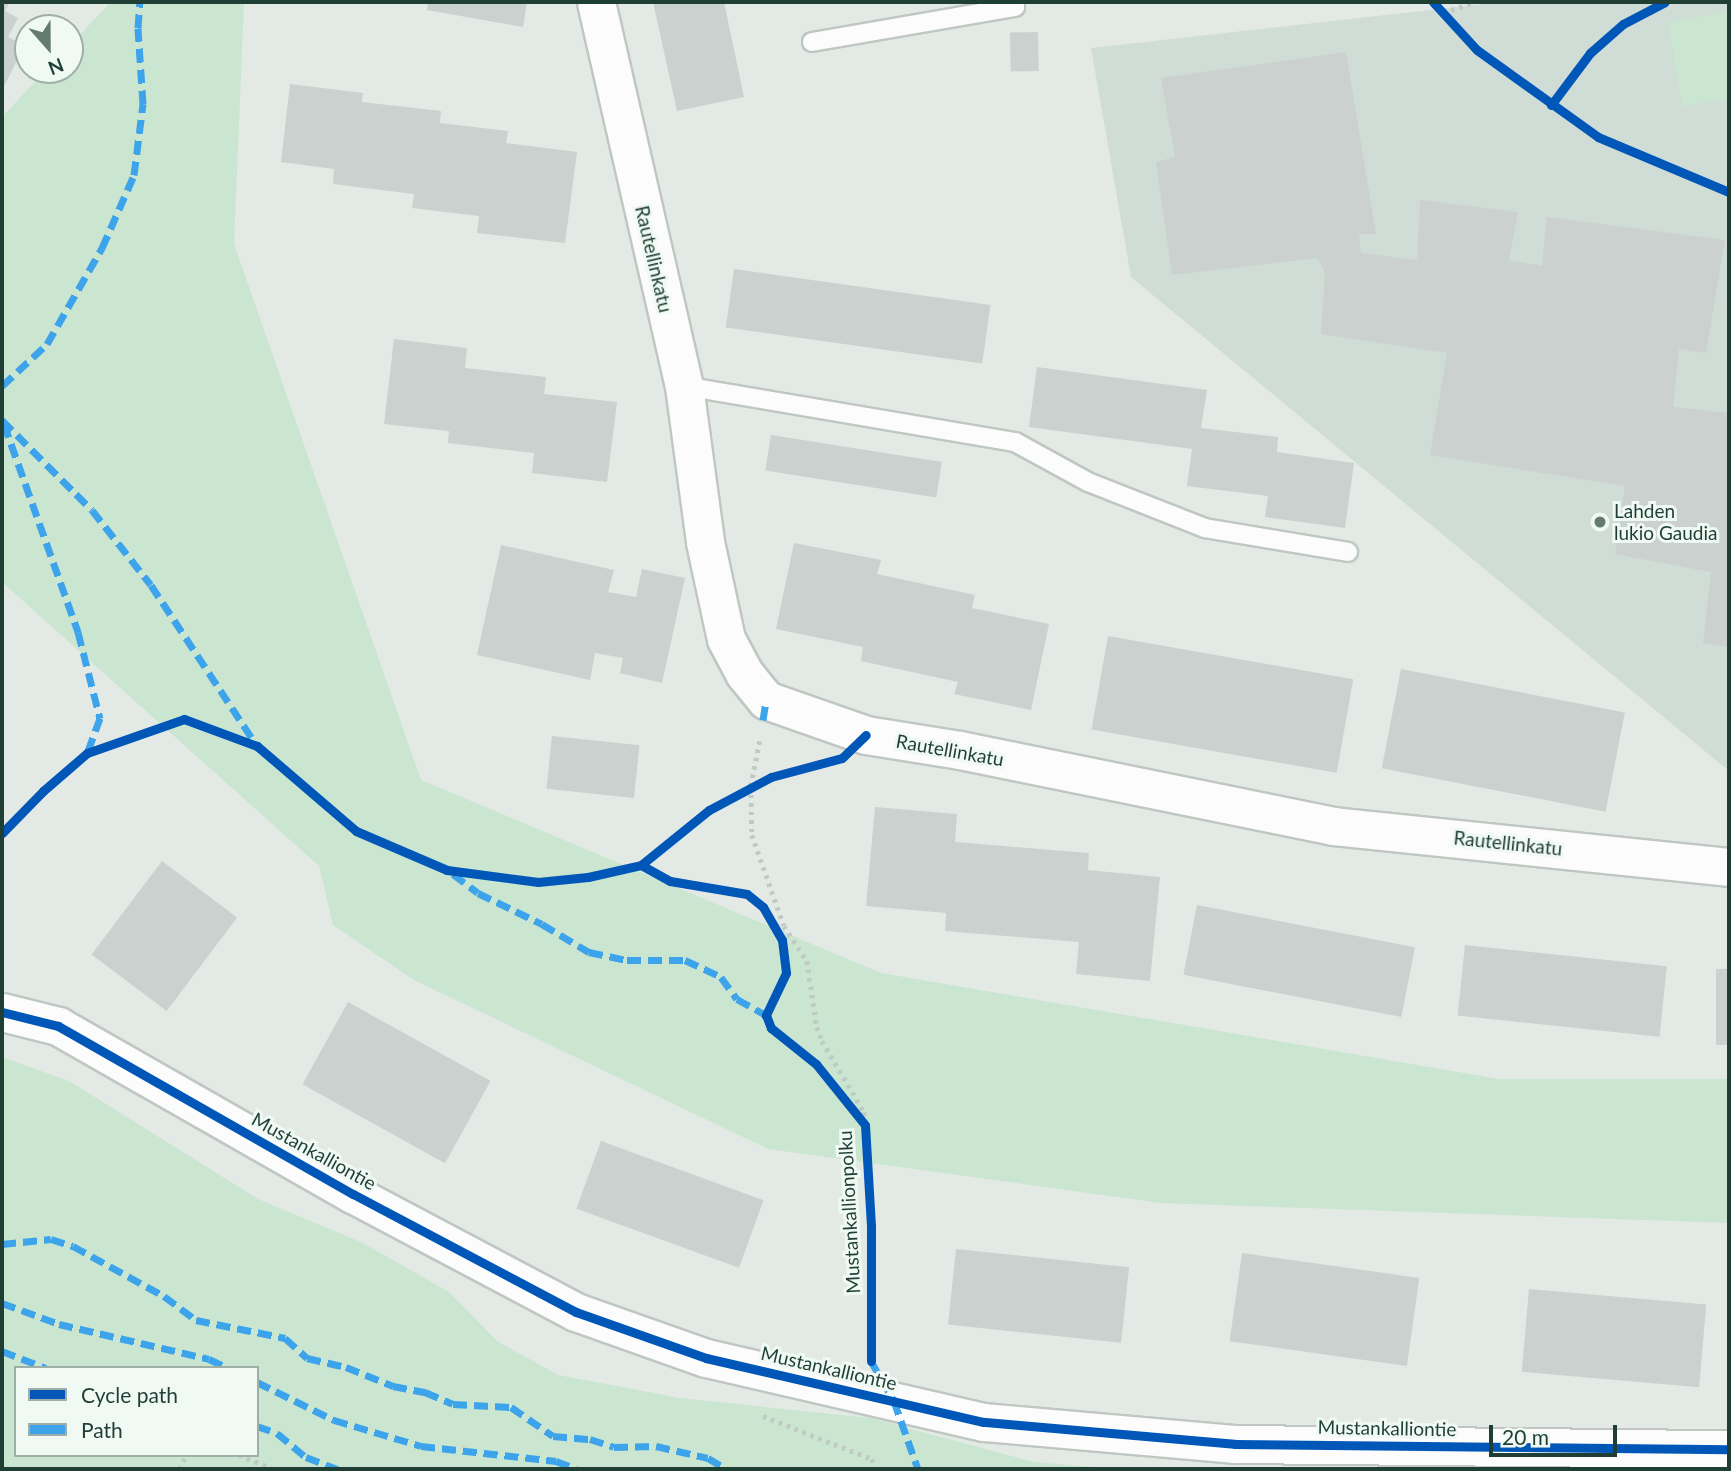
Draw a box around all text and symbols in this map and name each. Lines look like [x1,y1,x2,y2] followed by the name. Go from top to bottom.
[14,14,84,84] north arrow
[45,54,67,81] text: N
[631,203,677,315] street label: Rautellinkatu
[1614,500,1717,544] place label: Lahden lukio Gaudia
[1592,514,1608,530] marker: Lahden lukio Gaudia
[894,729,1006,771] street label: Rautellinkatu
[1453,826,1563,860] street label: Rautellinkatu
[248,1107,380,1195] street label: Mustankalliontie
[833,1130,865,1294] street label: Mustankallionpolku
[759,1341,899,1395] street label: Mustankalliontie
[14,1366,259,1457] legend
[81,1382,178,1407] text: Cycle path
[1493,1412,1621,1456] scale bar
[1317,1415,1457,1441] street label: Mustankalliontie
[81,1417,123,1442] text: Path
[1502,1424,1549,1449] text: 20 m

